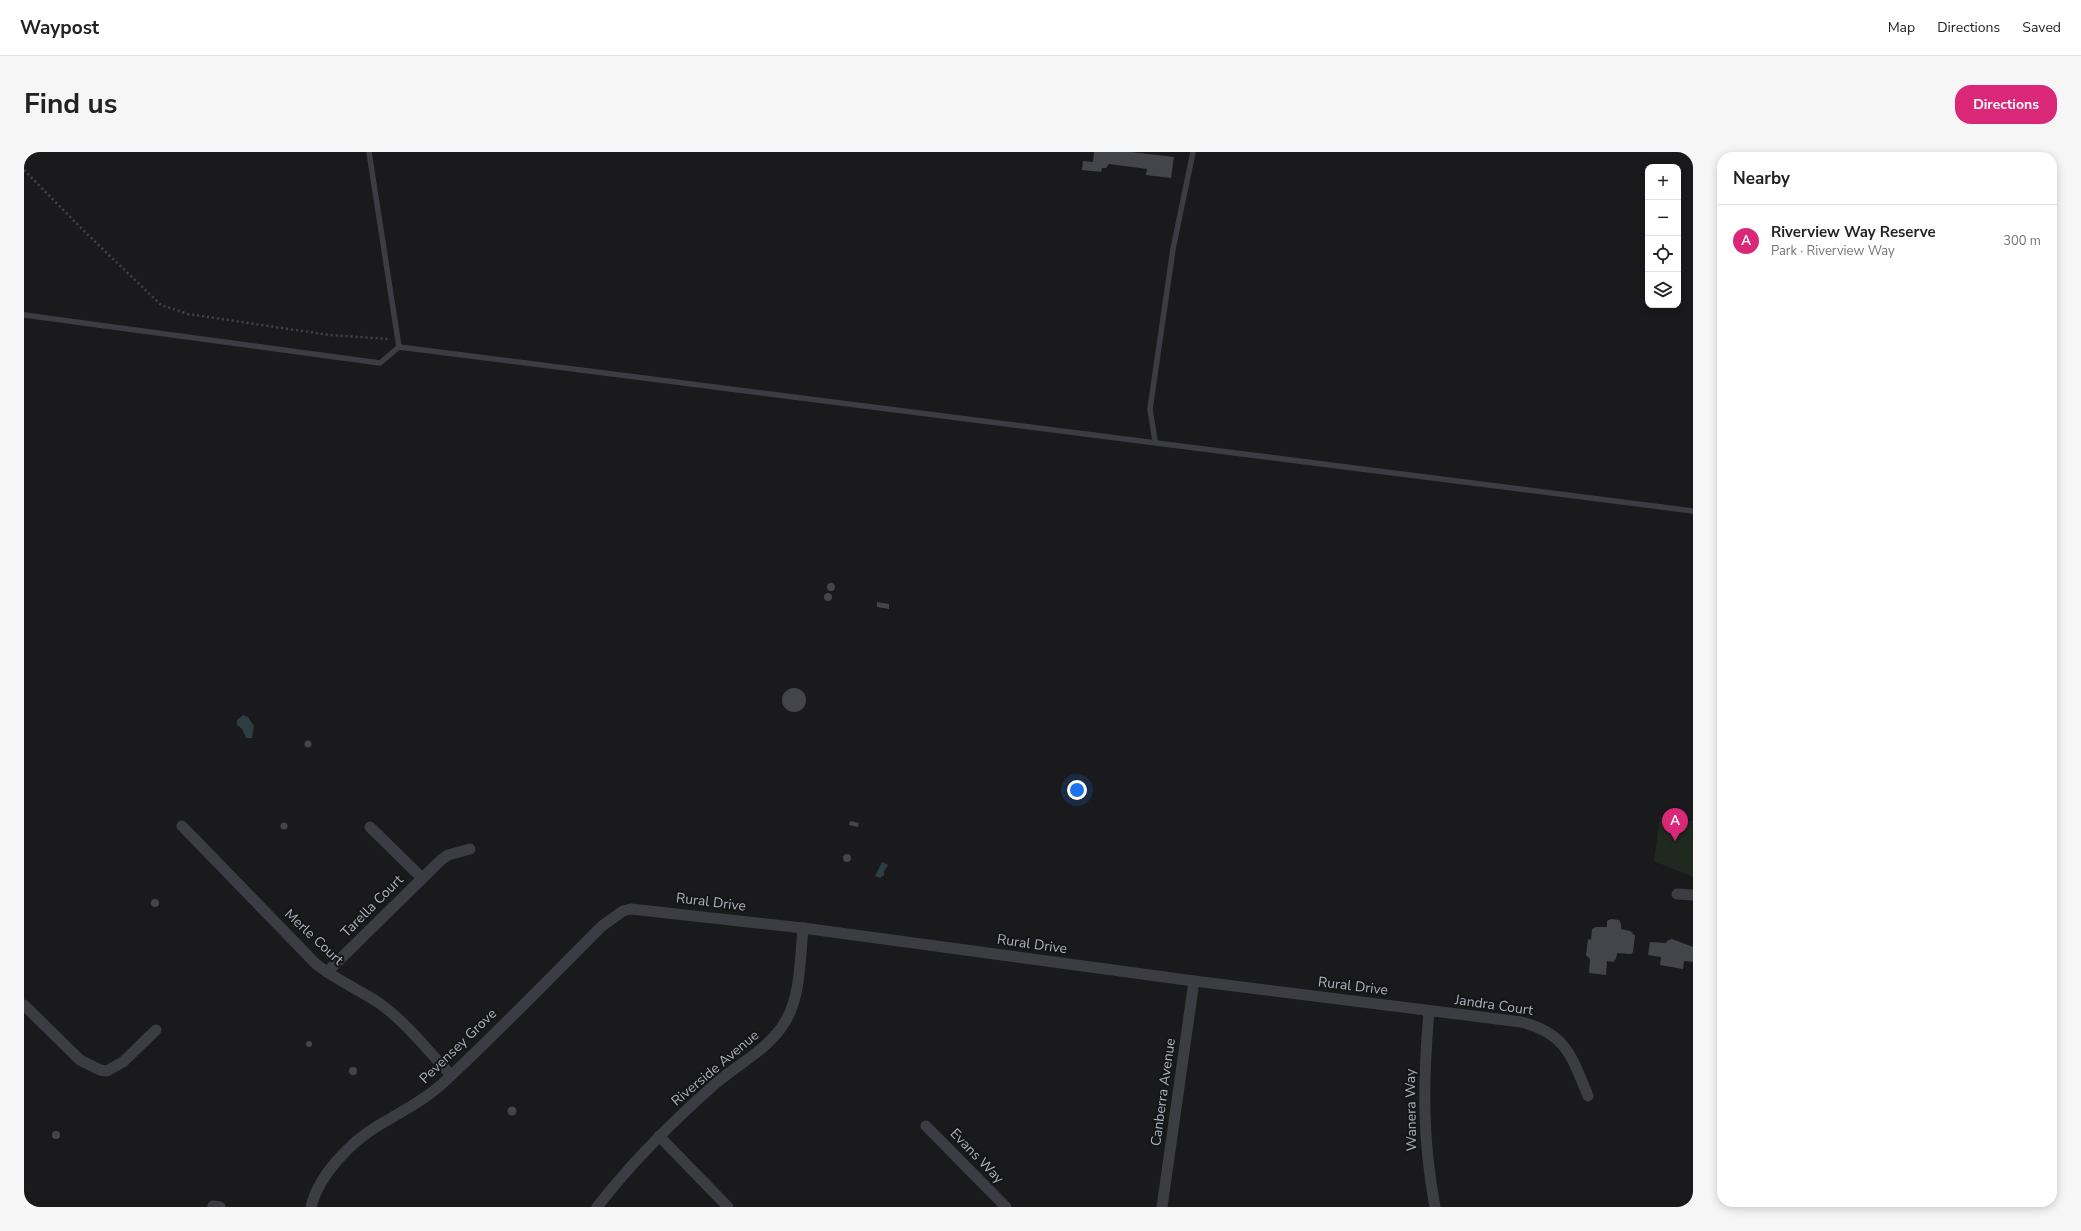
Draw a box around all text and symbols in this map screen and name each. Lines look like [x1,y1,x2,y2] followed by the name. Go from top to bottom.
[20,15,99,41] text: Waypost
[1888,18,1915,37] text: Map
[1937,18,2000,37] text: Directions
[2022,18,2061,37] text: Saved
[24,85,118,123] text: Find us
[1955,85,2057,124] button: Directions
[1645,164,1681,308] map controls
[1645,164,1681,200] button: +
[1733,167,1790,190] text: Nearby
[1645,200,1681,236] button: −
[1771,222,1936,242] text: Riverview Way Reserve
[1741,232,1751,250] text: A
[2003,232,2041,250] text: 300 m
[1645,236,1681,272] button: locate
[1771,242,1895,260] text: Park · Riverview Way
[1645,272,1681,308] button: layers
[1067,780,1087,800] your location
[1662,808,1688,841] pin: A
[337,870,408,941] street label: Tarella Court
[675,888,747,916] street label: Rural Drive
[280,905,348,969] street label: Merle Court
[996,930,1068,958] street label: Rural Drive
[1317,972,1389,1000] street label: Rural Drive
[1453,990,1534,1020] street label: Jandra Court
[415,1004,501,1088] street label: Pevensey Grove
[667,1026,763,1110] street label: Riverside Avenue
[1146,1037,1180,1147] street label: Canberra Avenue
[1401,1068,1421,1151] street label: Wanera Way
[946,1124,1009,1188] street label: Evans Way

